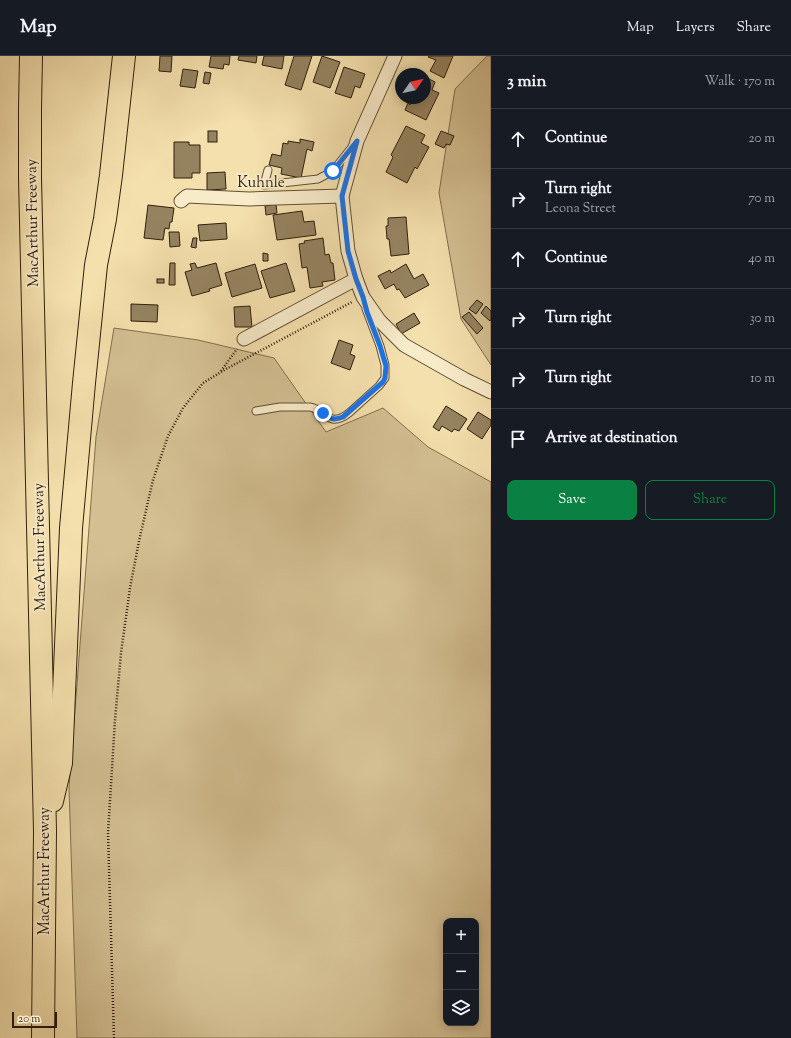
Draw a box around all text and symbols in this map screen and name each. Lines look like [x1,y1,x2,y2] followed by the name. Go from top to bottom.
[20,14,57,41] text: Map
[627,18,654,38] text: Map
[676,18,714,38] text: Layers
[736,18,771,38] text: Share
[395,68,431,104] north arrow
[507,70,546,94] text: 3 min
[705,73,775,91] text: Walk · 170 m
[507,128,529,150] icon: ahead
[545,128,607,149] text: Continue
[749,130,775,148] text: 20 m
[22,158,45,287] street label: MacArthur Freeway
[324,162,342,180] route start
[237,173,285,194] street label: Kuhnle
[545,179,611,200] text: Turn right
[507,188,529,210] icon: right
[748,190,775,208] text: 70 m
[545,200,616,218] text: Leona Street
[507,248,529,270] icon: ahead
[545,248,607,269] text: Continue
[748,250,775,268] text: 40 m
[507,308,529,330] icon: right
[545,308,611,329] text: Turn right
[749,310,775,328] text: 30 m
[507,368,529,390] icon: right
[545,368,611,389] text: Turn right
[750,370,775,388] text: 10 m
[314,404,332,422] route end
[507,428,529,450] icon: arrive
[545,428,678,449] text: Arrive at destination
[507,480,637,520] button: Save
[645,480,775,520] button: Share
[29,482,52,611] street label: MacArthur Freeway
[35,806,56,935] street label: MacArthur Freeway
[443,918,479,1026] map controls
[443,918,479,954] button: +
[443,954,479,990] button: −
[443,990,479,1026] button: layers
[12,1010,57,1029] scale bar
[18,1011,40,1027] text: 20 m

